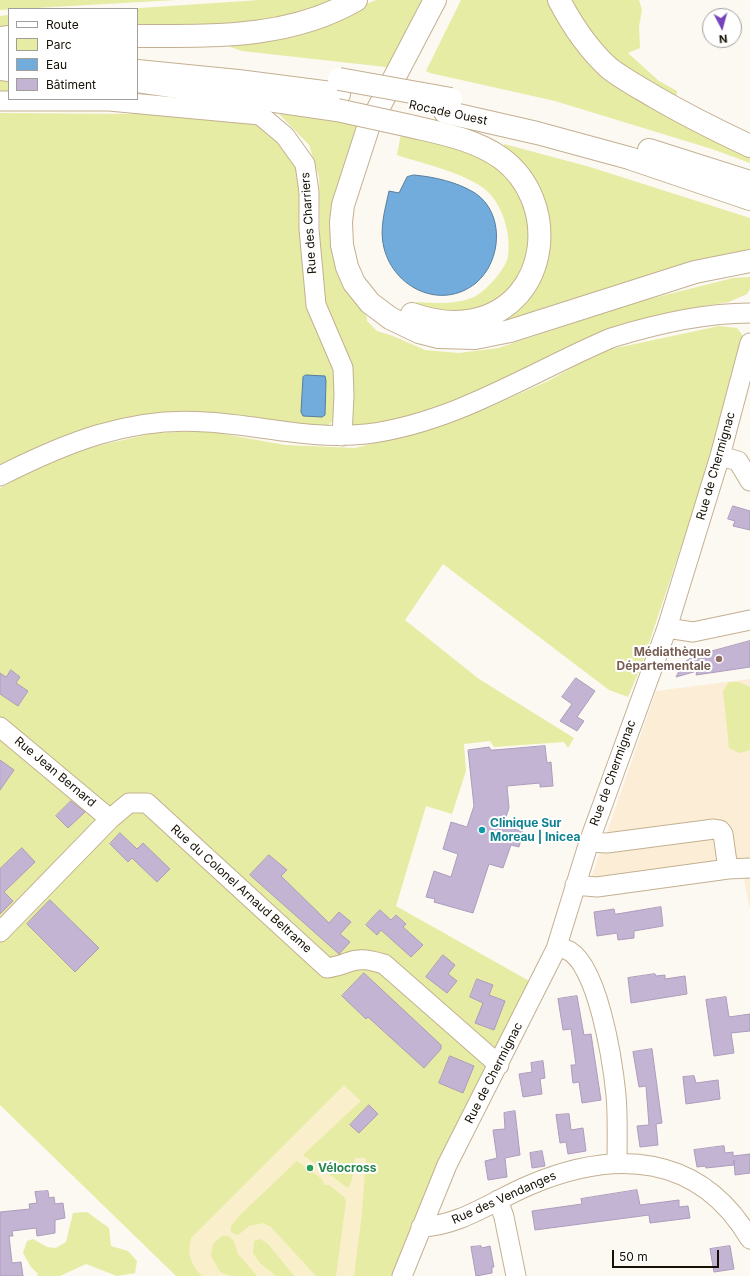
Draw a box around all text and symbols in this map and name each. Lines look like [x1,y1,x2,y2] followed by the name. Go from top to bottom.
[8,8,138,100] legend
[702,8,742,48] north arrow
[46,17,79,32] text: Route
[718,32,728,46] text: N
[46,37,72,52] text: Parc
[46,57,67,72] text: Eau
[46,77,96,92] text: Bâtiment
[408,98,488,128] street label: Rocade Ouest
[298,172,320,274] street label: Rue des Charriers
[694,410,738,522] street label: Rue de Chermignac
[617,645,711,673] place label: Médiathèque Départementale
[714,654,724,664] marker: Médiathèque Départementale
[587,718,639,828] street label: Rue de Chermignac
[12,734,98,810] street label: Rue Jean Bernard
[490,816,580,844] place label: Clinique Sur Moreau | Inicea
[168,822,314,956] street label: Rue du Colonel Arnaud Beltrame
[477,825,487,835] marker: Clinique Sur Moreau | Inicea
[462,1020,526,1126] street label: Rue de Chermignac
[318,1161,376,1175] place label: Vélocross
[305,1163,315,1173] marker: Vélocross
[450,1168,558,1228] street label: Rue des Vendanges
[614,1242,721,1268] scale bar
[619,1249,648,1264] text: 50 m

